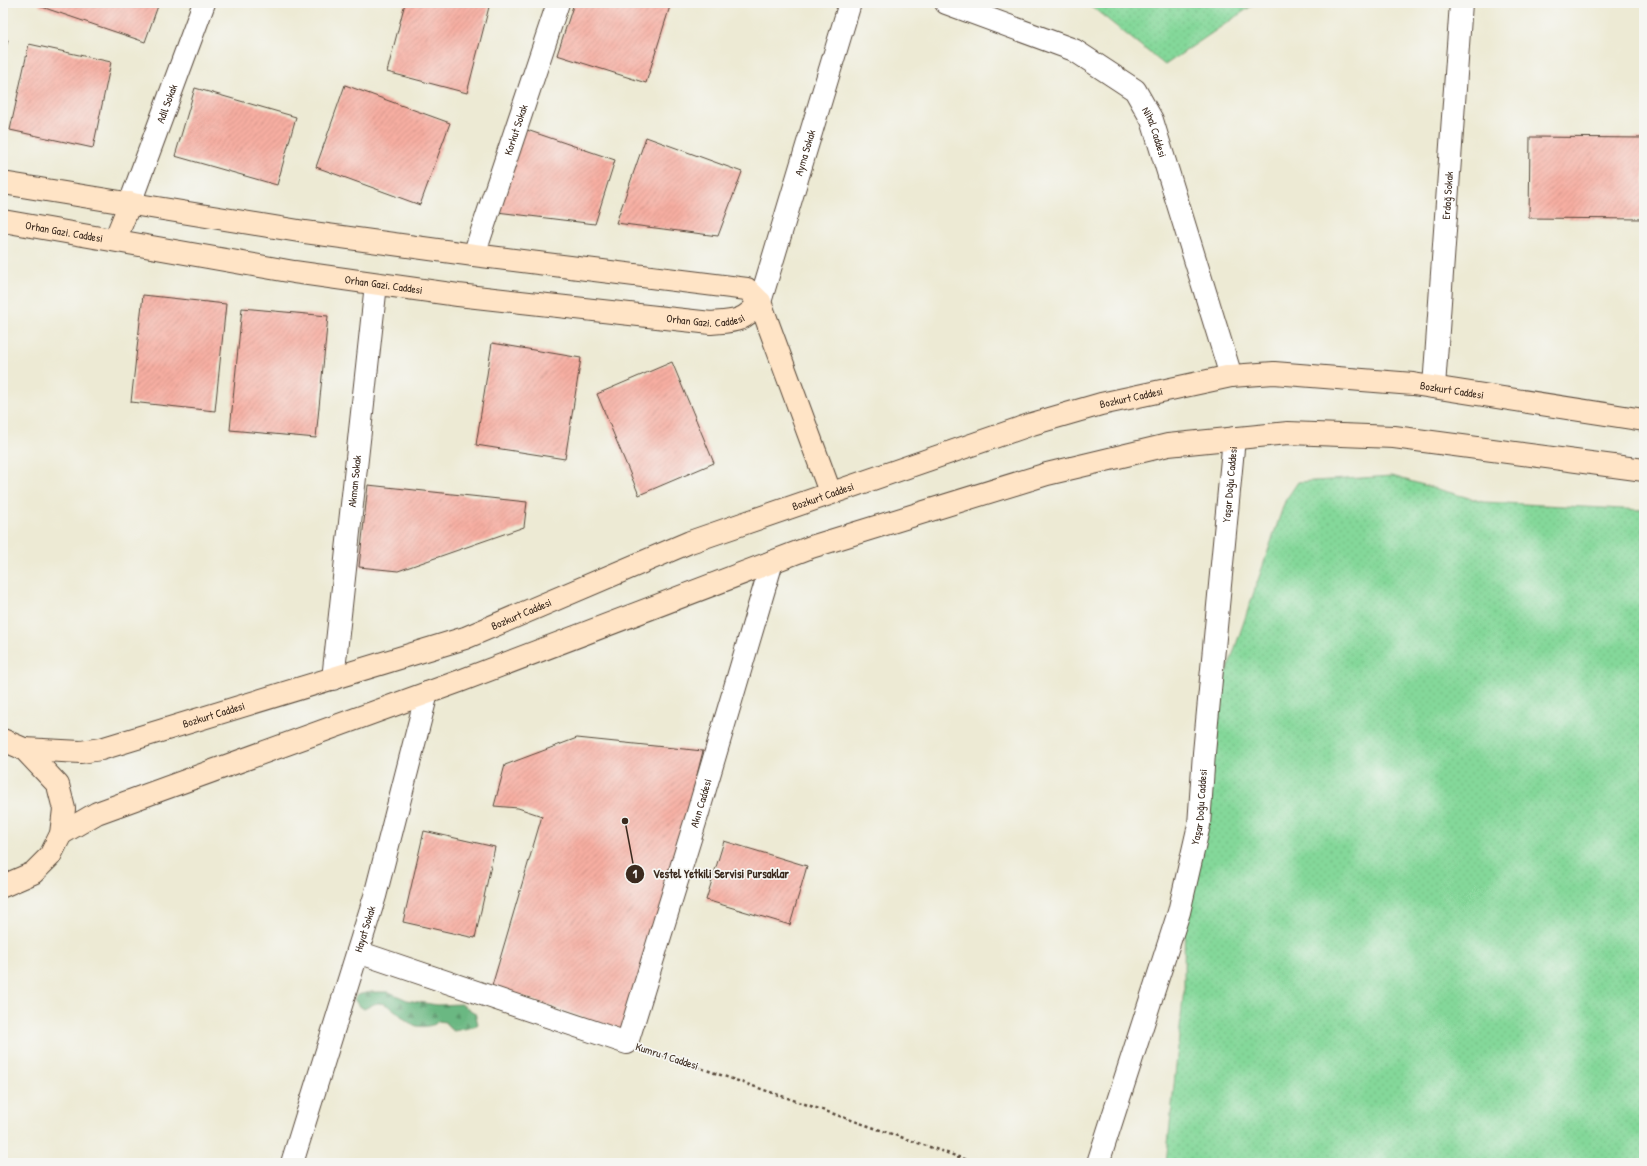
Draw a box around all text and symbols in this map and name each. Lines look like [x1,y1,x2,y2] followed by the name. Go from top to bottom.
[153,82,181,125] street label: Adil Sokak
[501,102,531,157] street label: Korkut Sokak
[1139,104,1170,159] street label: Nihal Caddesi
[791,128,819,177] street label: Ayma Sokak
[1439,171,1456,220] street label: Erdağ Sokak
[24,218,104,245] street label: Orhan Gazi. Caddesi
[344,272,424,297] street label: Orhan Gazi. Caddesi
[666,311,747,330] street label: Orhan Gazi. Caddesi
[1419,378,1485,402] street label: Bozkurt Caddesi
[1098,384,1164,411] street label: Bozkurt Caddesi
[1219,446,1240,523] street label: Yaşar Doğu Caddesi
[345,454,364,508] street label: Akman Sokak
[790,479,856,513] street label: Bozkurt Caddesi
[489,595,554,633] street label: Bozkurt Caddesi
[181,699,246,731] street label: Bozkurt Caddesi
[1188,769,1210,846] street label: Yaşar Doğu Caddesi
[687,777,715,829] street label: Akın Caddesi
[625,862,797,886] callout: Vestel Yetkili Servisi Pursaklar
[633,865,638,882] text: 1
[653,865,789,882] text: Vestel Yetkili Servisi Pursaklar
[351,904,379,954] street label: Hayat Sokak
[634,1039,700,1073] street label: Kumru 1 Caddesi

